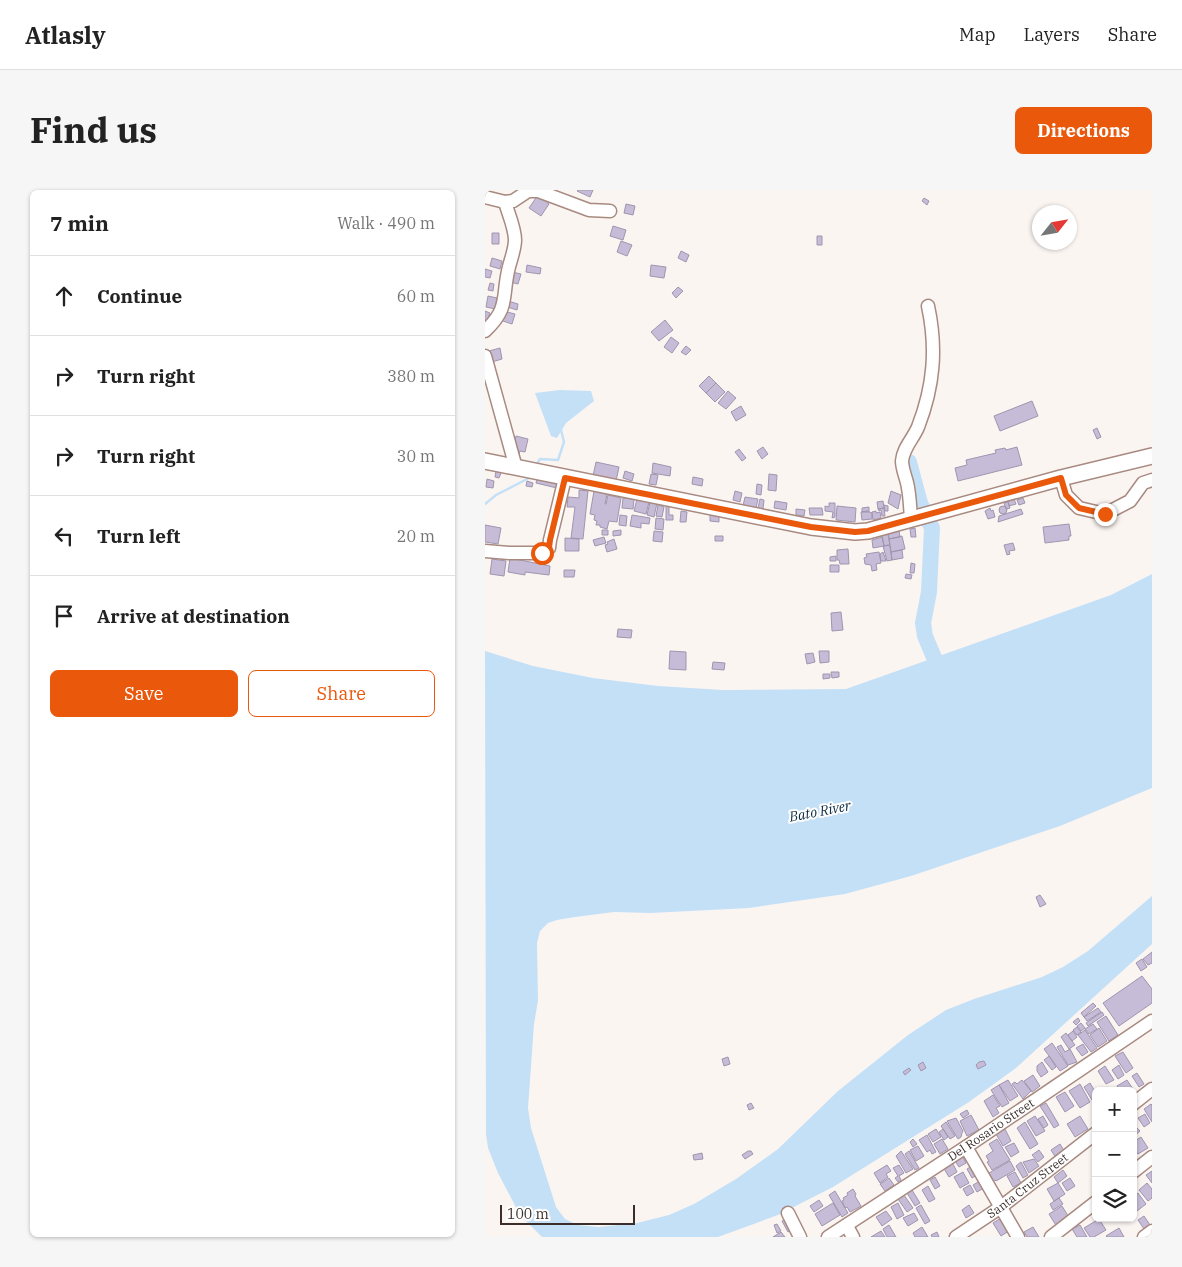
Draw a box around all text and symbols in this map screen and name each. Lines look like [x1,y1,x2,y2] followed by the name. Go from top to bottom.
[25,19,106,51] text: Atlasly
[959,23,996,46] text: Map
[1024,23,1080,46] text: Layers
[1108,23,1157,46] text: Share
[30,107,157,153] text: Find us
[1015,107,1152,154] button: Directions
[1032,205,1077,250] north arrow
[50,209,109,237] text: 7 min
[337,213,435,233] text: Walk · 490 m
[50,282,78,310] icon: ahead
[97,284,182,308] text: Continue
[397,286,435,306] text: 60 m
[50,362,78,390] icon: right
[97,364,195,388] text: Turn right
[387,366,435,386] text: 380 m
[50,442,78,470] icon: right
[97,444,195,468] text: Turn right
[397,446,435,466] text: 30 m
[1094,503,1117,526] route end
[50,522,78,550] icon: left
[97,524,180,548] text: Turn left
[397,526,435,546] text: 20 m
[531,542,554,565] route start
[50,602,78,630] icon: arrive
[97,604,290,628] text: Arrive at destination
[50,670,238,717] button: Save
[248,670,435,717] button: Share
[787,796,853,826] water label: Bato River
[1092,1087,1137,1222] map controls
[1092,1087,1137,1132] button: +
[945,1095,1037,1164] street label: Del Rosario Street
[1092,1132,1137,1177] button: −
[984,1150,1071,1221] street label: Santa Cruz Street
[1092,1177,1137,1222] button: layers
[500,1202,635,1225] scale bar
[507,1205,549,1223] text: 100 m

